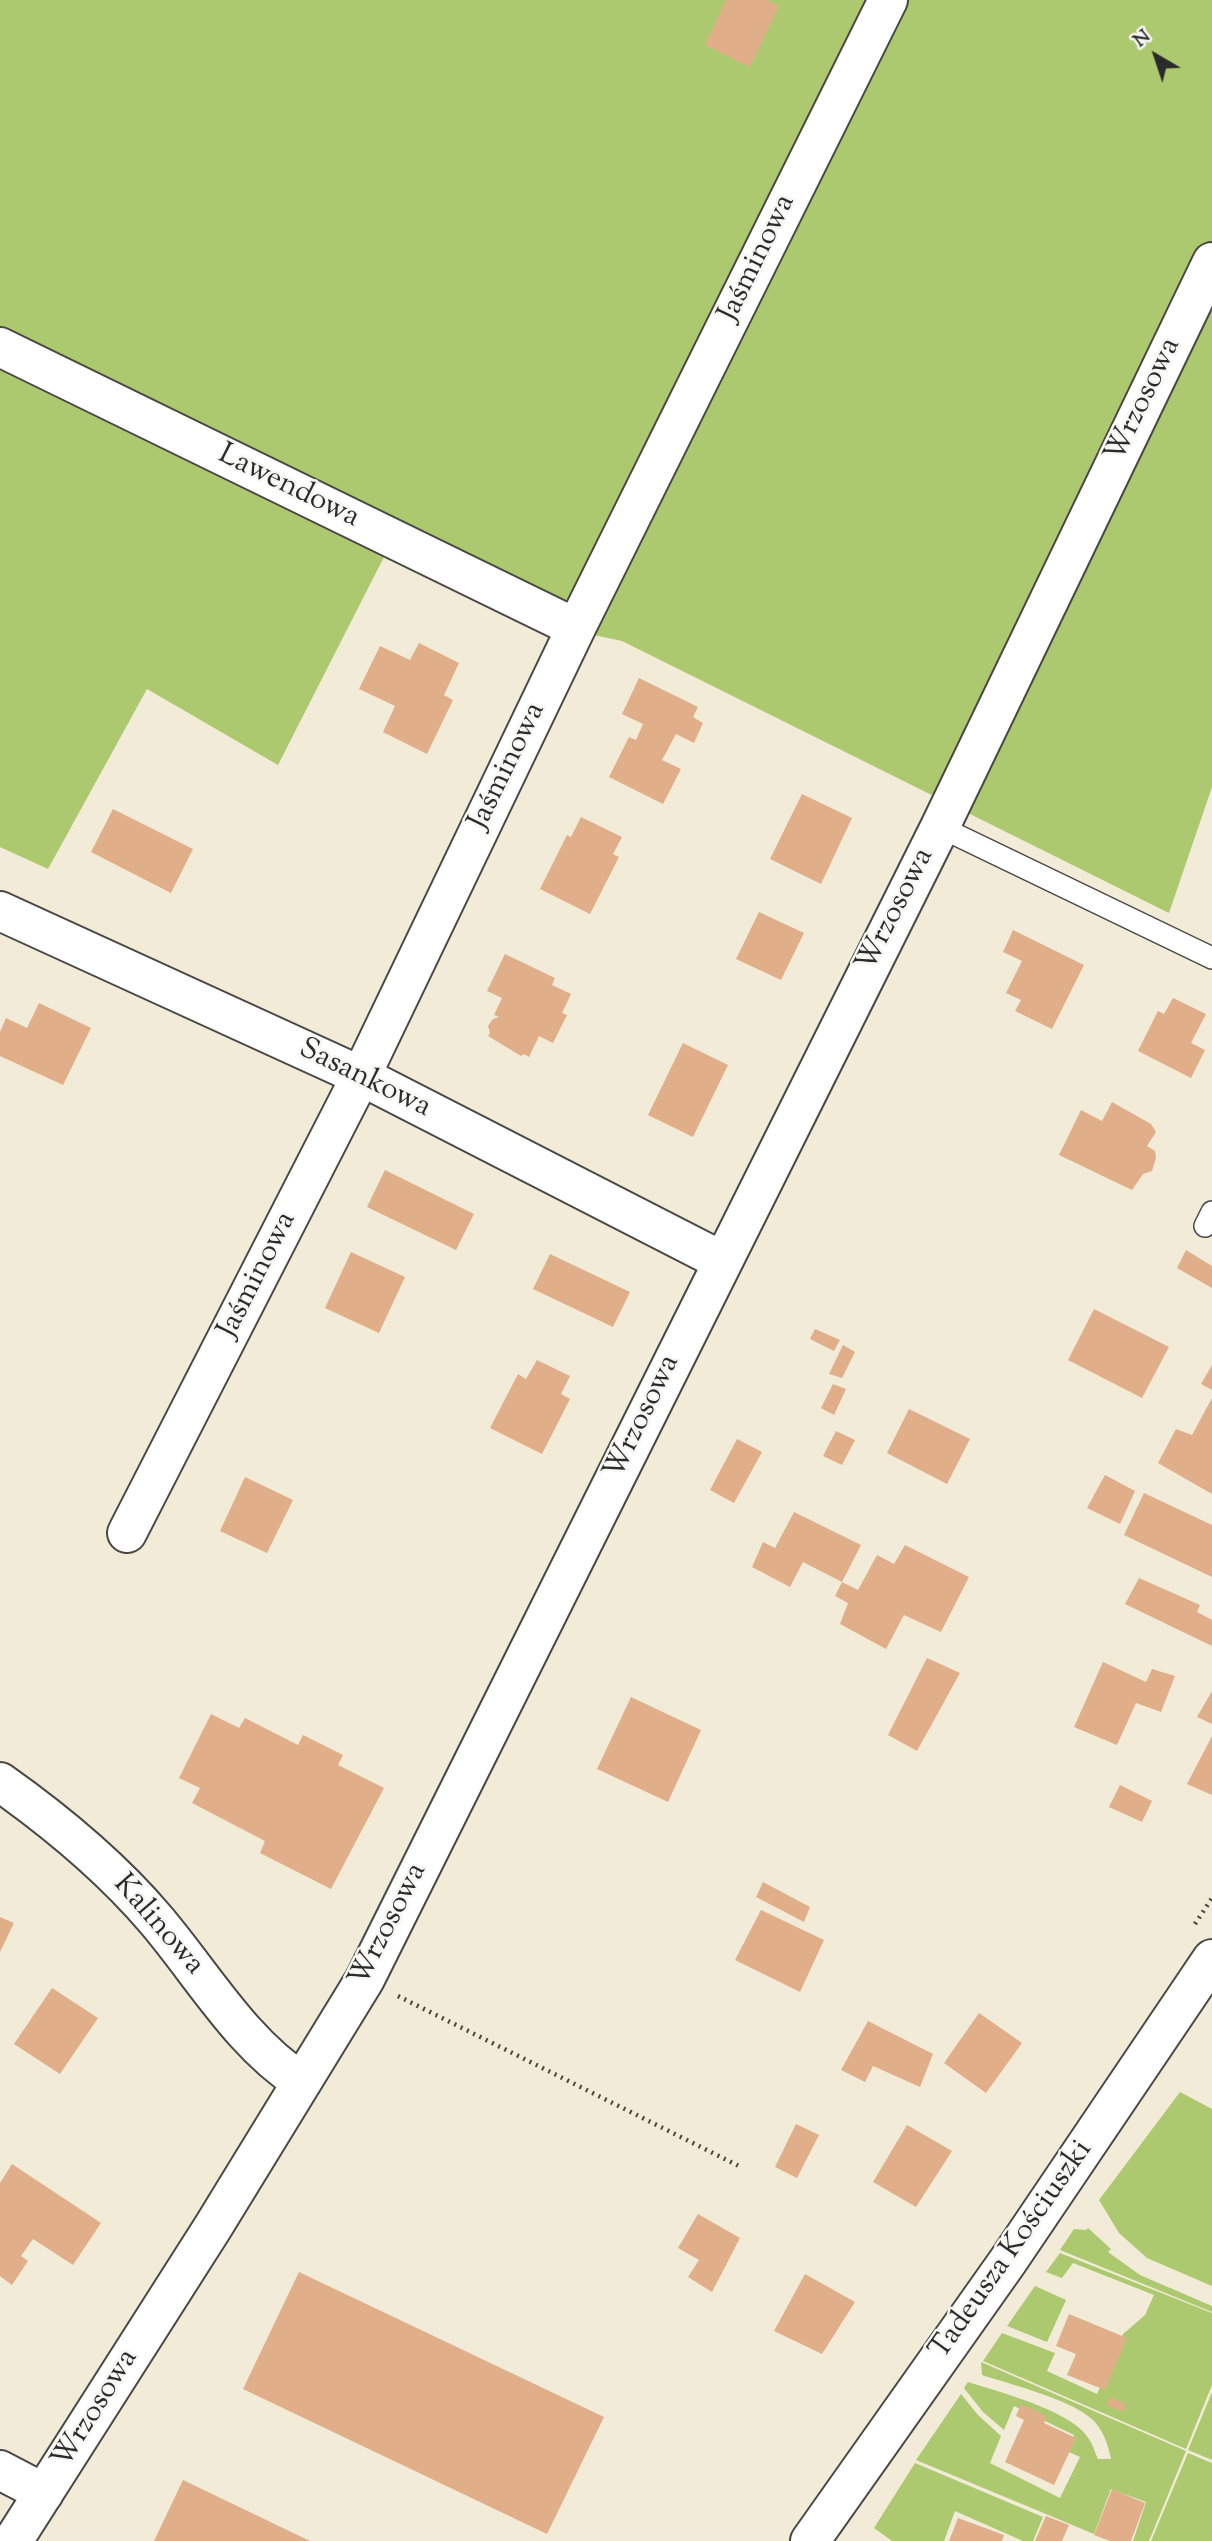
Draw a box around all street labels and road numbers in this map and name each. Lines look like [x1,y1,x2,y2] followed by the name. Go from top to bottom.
[713,190,805,328] street label: Jaśminowa
[1099,333,1191,469] street label: Wrzosowa
[211,438,365,538] street label: Lawendowa
[463,698,555,836] street label: Jaśminowa
[851,843,943,979] street label: Wrzosowa
[292,1033,436,1127] street label: Sasankowa
[212,1207,306,1345] street label: Jaśminowa
[598,1350,690,1486] street label: Wrzosowa
[344,1858,436,1994] street label: Wrzosowa
[104,1868,210,1984] street label: Kalinowa
[924,2135,1102,2367] street label: Tadeusza Kościuszki
[46,2344,148,2476] street label: Wrzosowa

